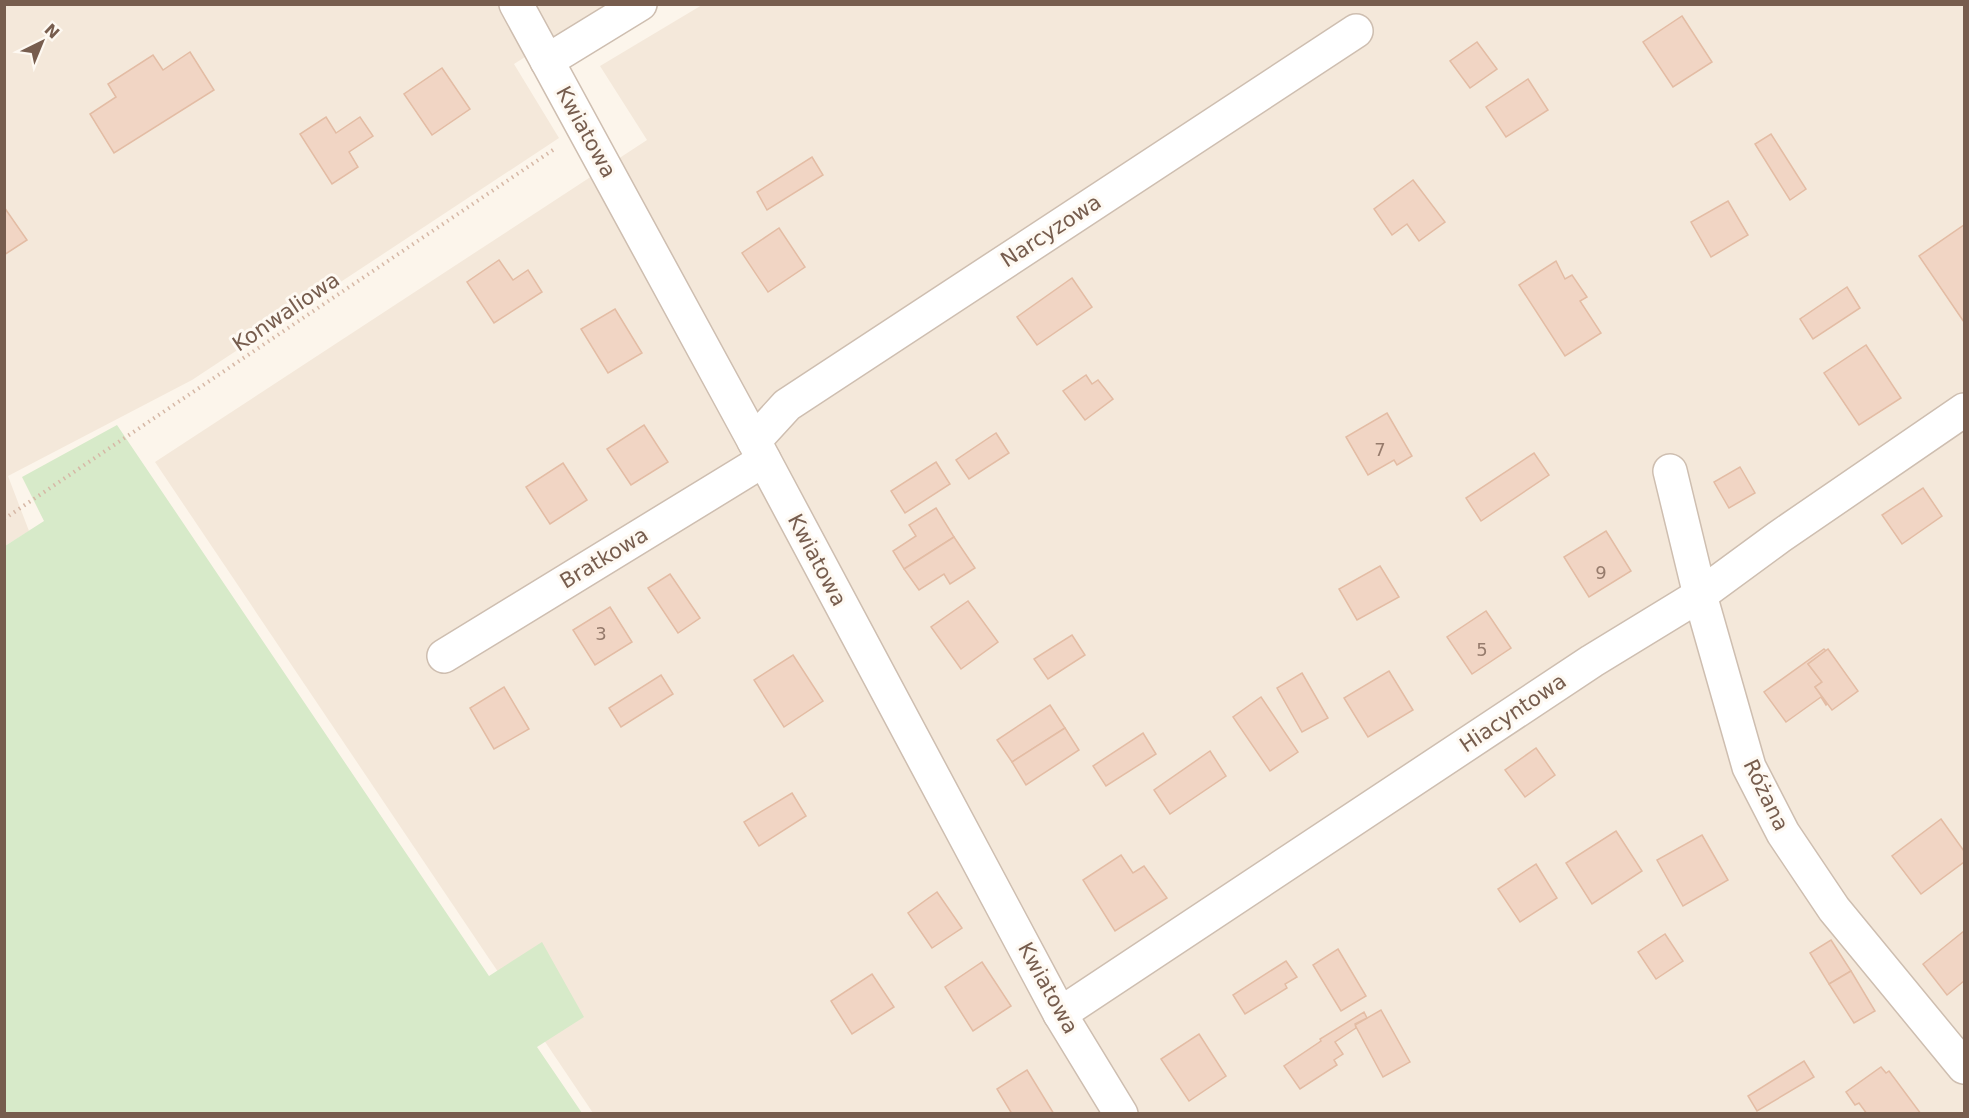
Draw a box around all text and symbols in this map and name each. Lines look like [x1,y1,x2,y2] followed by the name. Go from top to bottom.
[12,12,72,72] north arrow
[41,20,63,43] text: N
[551,82,621,182] street label: Kwiatowa
[996,190,1106,272] street label: Narcyzowa
[228,268,344,356] street label: Konwaliowa
[1374,439,1386,460] house number: 7
[783,510,851,610] street label: Kwiatowa
[556,522,652,594] street label: Bratkowa
[1595,562,1607,583] house number: 9
[595,623,607,644] house number: 3
[1476,639,1488,660] house number: 5
[1455,669,1571,757] street label: Hiacyntowa
[1738,755,1794,835] street label: Różana
[1013,938,1083,1038] street label: Kwiatowa

